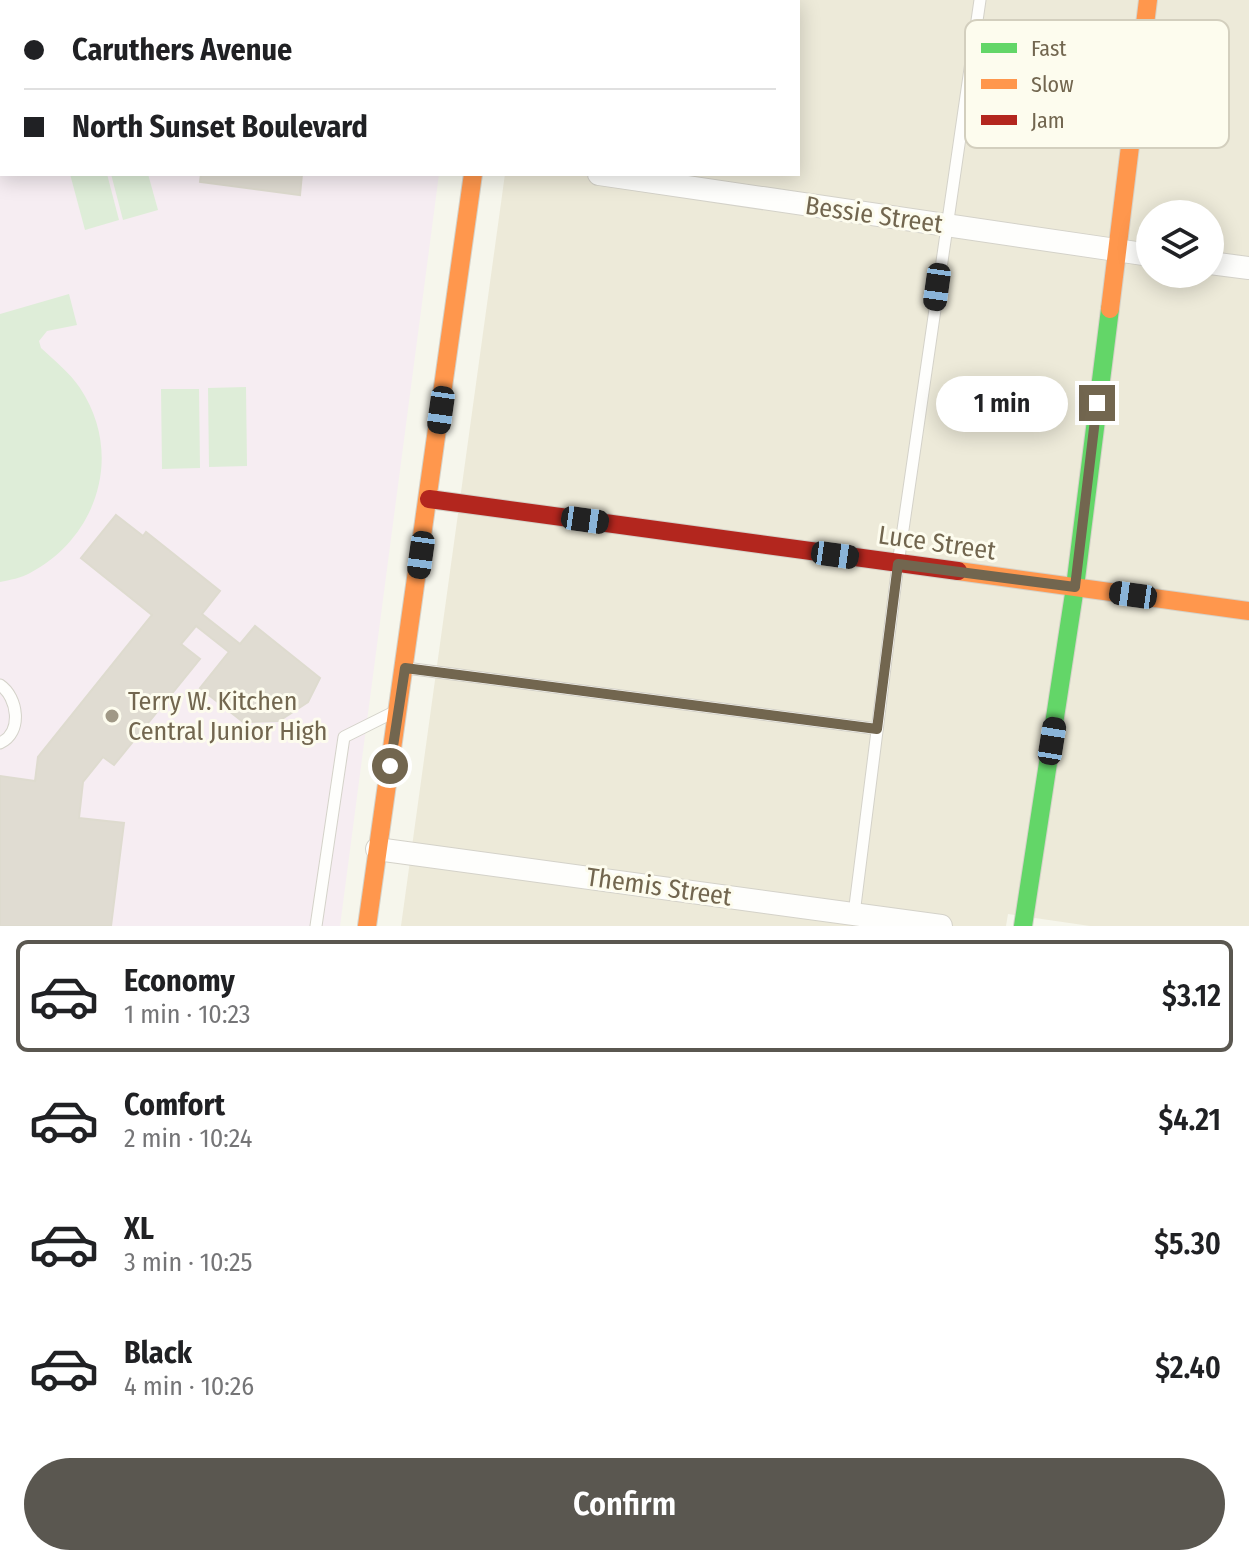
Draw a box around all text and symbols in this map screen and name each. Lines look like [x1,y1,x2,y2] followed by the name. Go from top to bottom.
[965,20,1229,148] legend
[72,32,292,68] text: Caruthers Avenue
[1031,35,1067,62] text: Fast
[1031,71,1074,98] text: Slow
[1031,107,1065,134] text: Jam
[72,109,368,145] text: North Sunset Boulevard
[803,190,945,240] street label: Bessie Street
[1136,200,1224,288] map controls
[1136,200,1224,288] button: layers
[922,262,952,312] car
[937,375,1069,431] callout: 1 min
[426,385,456,435] car
[1079,385,1115,421] route end
[974,388,1030,419] text: 1 min
[560,505,610,535] car
[876,519,998,567] street label: Luce Street
[406,530,436,580] car
[810,540,860,570] car
[1108,580,1158,610] car
[128,686,328,747] place label: Terry W. Kitchen Central Junior High
[103,707,121,725] marker: Terry W. Kitchen Central Junior High
[1036,715,1068,767] car
[372,748,408,784] route start
[584,861,734,913] street label: Themis Street
[28,960,100,1032] icon: car
[124,963,235,999] text: Economy
[1162,978,1221,1014] text: $3.12
[124,999,251,1030] text: 1 min · 10:23
[28,1084,100,1156] icon: car
[124,1087,225,1123] text: Comfort
[1158,1102,1221,1138] text: $4.21
[124,1123,252,1154] text: 2 min · 10:24
[28,1208,100,1280] icon: car
[124,1211,154,1247] text: XL
[1154,1226,1221,1262] text: $5.30
[124,1247,252,1278] text: 3 min · 10:25
[28,1332,100,1404] icon: car
[124,1335,192,1371] text: Black
[1155,1350,1221,1386] text: $2.40
[124,1371,254,1402] text: 4 min · 10:26
[24,1458,1225,1550] button: Confirm

